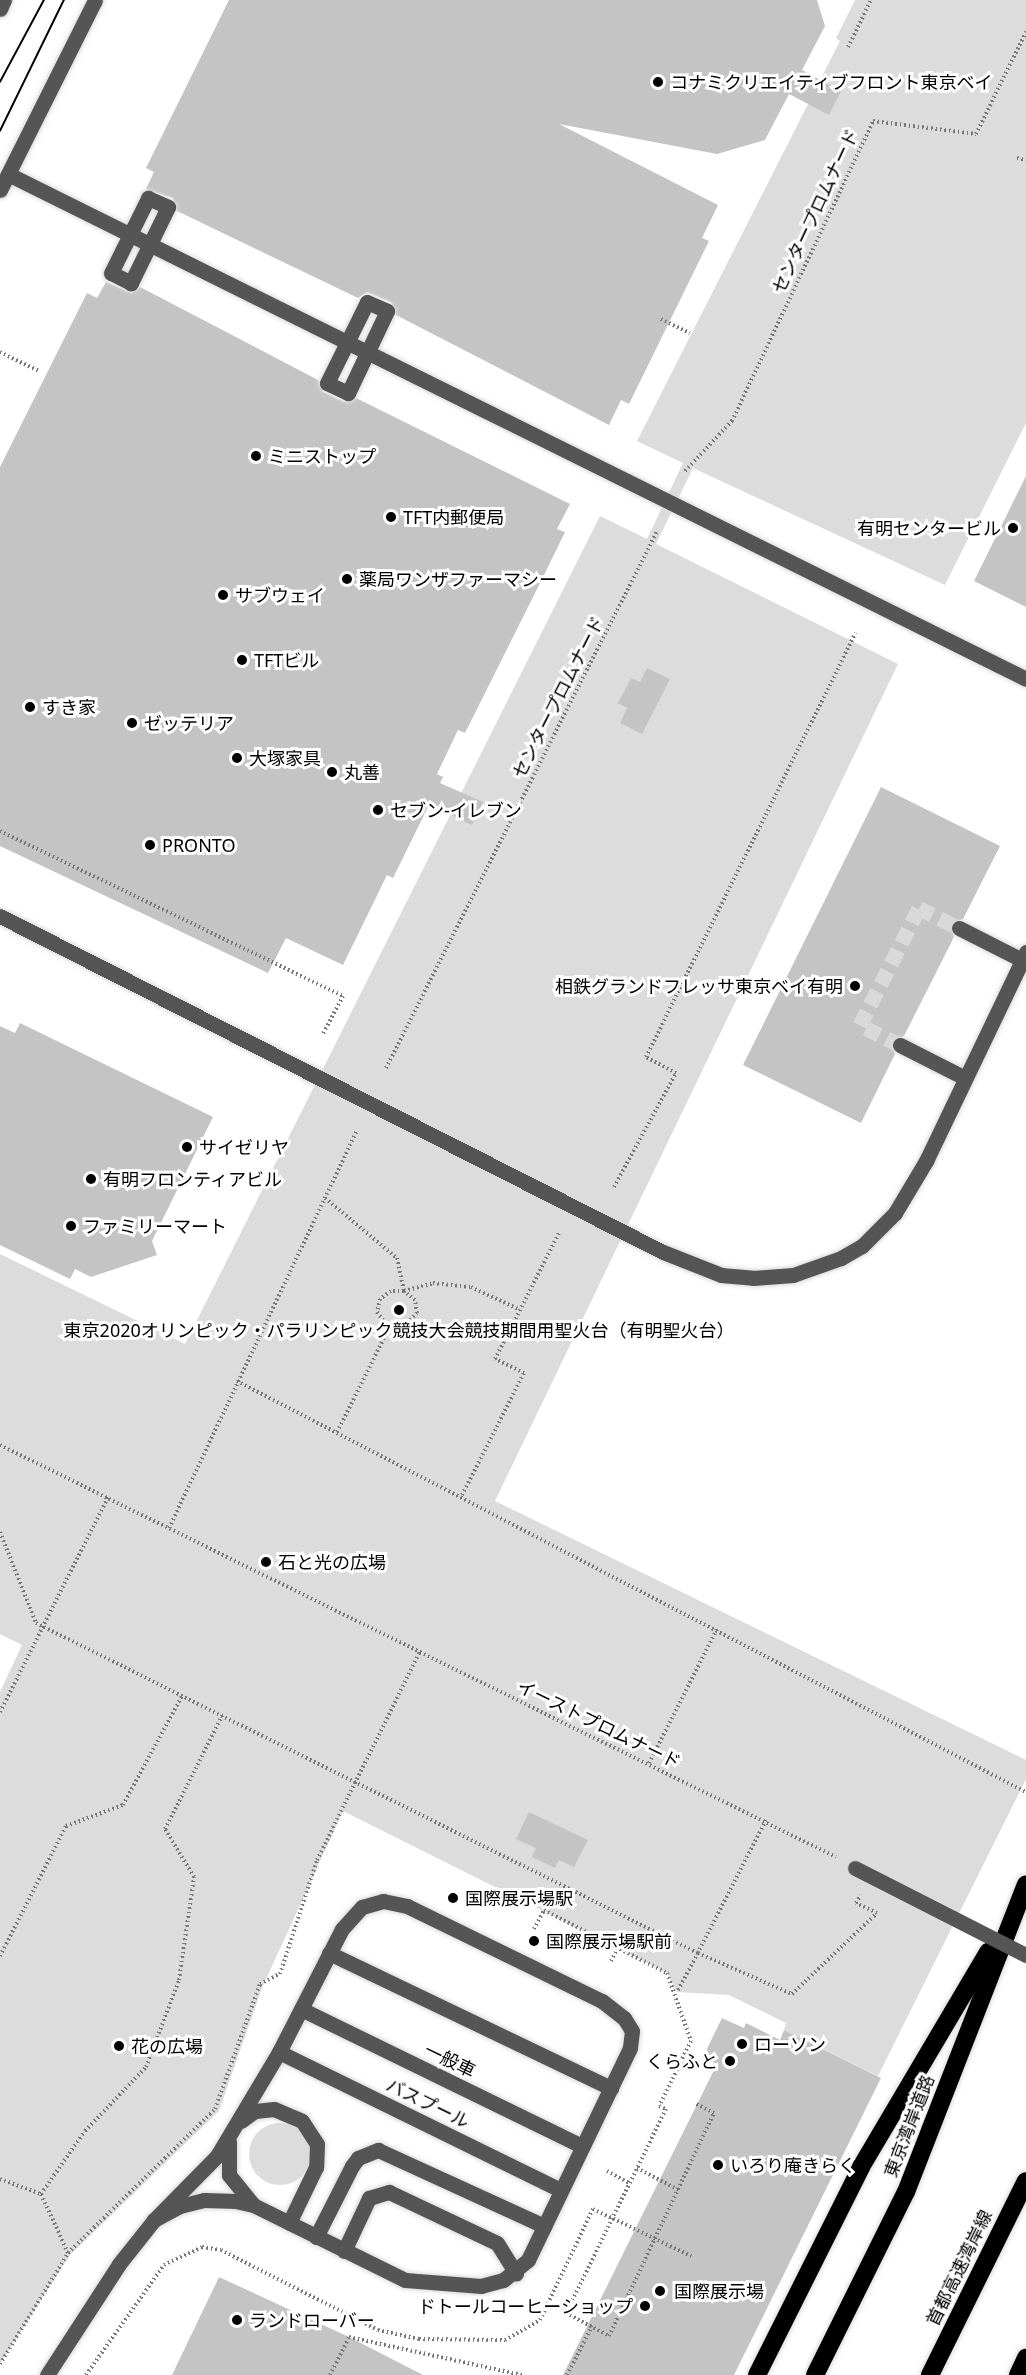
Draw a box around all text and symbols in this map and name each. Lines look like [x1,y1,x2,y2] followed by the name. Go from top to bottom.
[670,71,994,93] place label: コナミクリエイティブフロント東京ベイ
[651,75,665,89] marker: コナミクリエイティブフロント東京ベイ
[767,125,863,297] street label: センタープロムナード
[268,445,376,467] place label: ミニストップ
[249,449,263,463] marker: ミニストップ
[403,506,504,528] place label: TFT内郵便局
[384,510,398,524] marker: TFT内郵便局
[857,517,1001,539] place label: 有明センタービル
[1006,521,1020,535] marker: 有明センタービル
[359,568,557,590] place label: 薬局ワンザファーマシー
[340,572,354,586] marker: 薬局ワンザファーマシー
[235,584,325,606] place label: サブウェイ
[216,588,230,602] marker: サブウェイ
[508,612,608,782] street label: センタープロムナード
[254,649,319,671] place label: TFTビル
[235,653,249,667] marker: TFTビル
[42,696,96,718] place label: すき家
[23,700,37,714] marker: すき家
[144,712,234,734] place label: ゼッテリア
[125,716,139,730] marker: ゼッテリア
[249,747,321,769] place label: 大塚家具
[230,751,244,765] marker: 大塚家具
[344,761,380,783] place label: 丸善
[325,765,339,779] marker: 丸善
[390,799,522,821] place label: セブン-イレブン
[371,803,385,817] marker: セブン-イレブン
[162,834,236,856] place label: PRONTO
[143,838,157,852] marker: PRONTO
[555,975,843,997] place label: 相鉄グランドフレッサ東京ベイ有明
[848,979,862,993] marker: 相鉄グランドフレッサ東京ベイ有明
[199,1136,289,1158] place label: サイゼリヤ
[180,1140,194,1154] marker: サイゼリヤ
[103,1168,283,1190] place label: 有明フロンティアビル
[84,1172,98,1186] marker: 有明フロンティアビル
[83,1215,227,1237] place label: ファミリーマート
[64,1219,78,1233] marker: ファミリーマート
[392,1303,406,1317] marker: 東京2020オリンピック・パラリンピック競技大会競技期間用聖火台（有明聖火台）
[64,1319,734,1341] place label: 東京2020オリンピック・パラリンピック競技大会競技期間用聖火台（有明聖火台）
[278,1551,386,1573] place label: 石と光の広場
[259,1555,273,1569] marker: 石と光の広場
[513,1675,685,1773] street label: イーストプロムナード
[465,1887,573,1909] place label: 国際展示場駅
[446,1891,460,1905] marker: 国際展示場駅
[546,1930,672,1952] place label: 国際展示場駅前
[527,1934,541,1948] marker: 国際展示場駅前
[754,2033,826,2055] place label: ローソン
[131,2035,203,2057] place label: 花の広場
[735,2037,749,2051] marker: ローソン
[421,2038,479,2082] street label: 一般車
[112,2039,126,2053] marker: 花の広場
[646,2050,718,2072] place label: くらふと
[723,2054,737,2068] marker: くらふと
[880,2072,938,2180] street label: 東京湾岸道路
[383,2074,473,2132] street label: バスプール
[730,2154,856,2176] place label: いろり庵きらく
[711,2158,725,2172] marker: いろり庵きらく
[922,2207,996,2329] street label: 首都高速湾岸線
[674,2280,764,2302] place label: 国際展示場
[651,2282,669,2300] marker: 国際展示場
[417,2295,633,2317] place label: ドトールコーヒーショップ
[638,2299,652,2313] marker: ドトールコーヒーショップ
[249,2309,375,2331] place label: ランドローバー
[230,2313,244,2327] marker: ランドローバー

